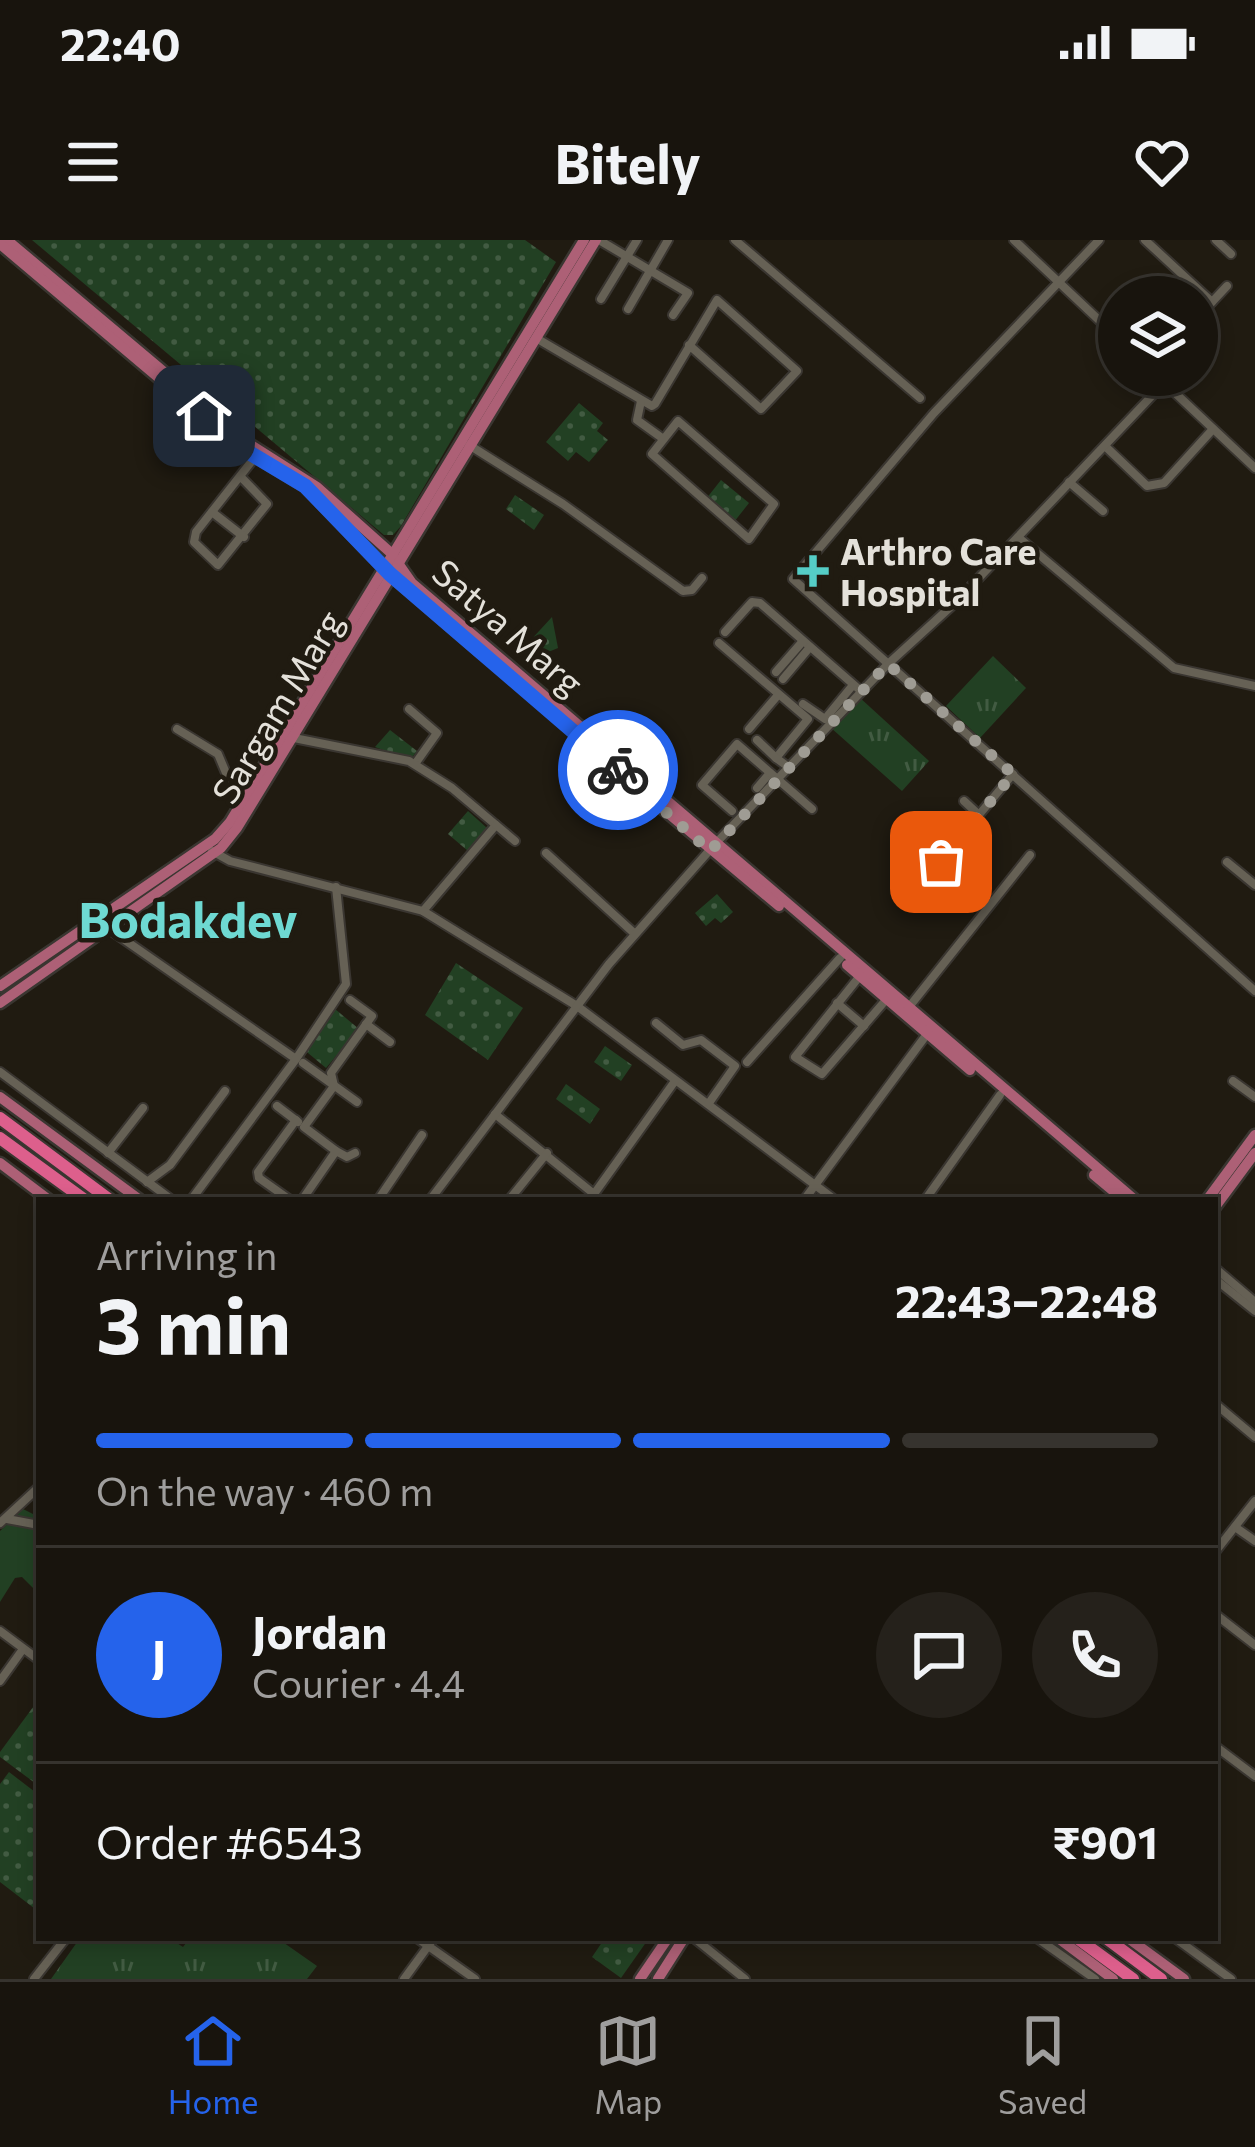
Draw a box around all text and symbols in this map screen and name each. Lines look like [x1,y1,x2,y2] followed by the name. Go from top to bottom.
[60,15,181,70] text: 22:40
[60,129,126,195] icon: menu
[554,129,701,195] text: Bitely
[1129,129,1195,195] icon: heart
[1098,276,1218,396] map controls
[1098,276,1218,396] button: layers
[153,365,255,467] pin
[171,383,237,449] icon: home
[840,528,1036,613] place label: Arthro Care Hospital
[425,549,593,703] street label: Satya Marg
[797,555,829,587] marker: Arthro Care Hospital
[201,601,351,811] street label: Sargam Marg
[558,710,678,830] courier
[585,737,651,803] icon: bike
[890,811,992,913] pin
[908,829,974,895] icon: bag
[78,889,298,948] district label: Bodakdev
[96,1230,277,1278] text: Arriving in
[895,1272,1158,1327] text: 22:43–22:48
[96,1275,291,1370] text: 3 min
[96,1466,433,1514] text: On the way · 460 m
[876,1592,1002,1718] button: chat
[1032,1592,1158,1718] button: phone
[252,1603,387,1658] text: Jordan
[152,1627,166,1682] text: J
[252,1658,465,1706] text: Courier · 4.4
[96,1813,363,1868] text: Order #6543
[1052,1813,1158,1868] text: ₹901
[168,2008,259,2121] tab: Home
[594,2008,662,2121] tab: Map
[998,2008,1087,2121] tab: Saved

